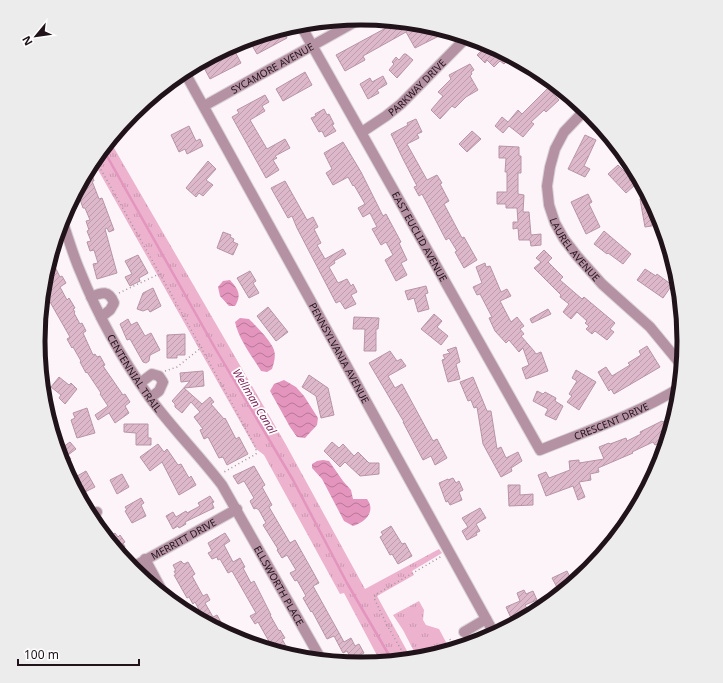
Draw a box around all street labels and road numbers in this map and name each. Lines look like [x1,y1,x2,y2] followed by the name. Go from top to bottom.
[228,39,316,97] street label: SYCAMORE AVENUE
[385,56,449,119] street label: PARKWAY DRIVE
[389,189,451,284] street label: EAST EUCLID AVENUE
[547,216,603,284] street label: LAUREL AVENUE
[306,300,373,406] street label: PENNSYLVANIA AVENUE
[104,332,165,415] street label: CENTENNIAL TRAIL
[572,399,651,443] street label: CRESCENT DRIVE
[148,515,219,563] street label: MERRITT DRIVE
[251,543,307,628] street label: ELLSWORTH PLACE

